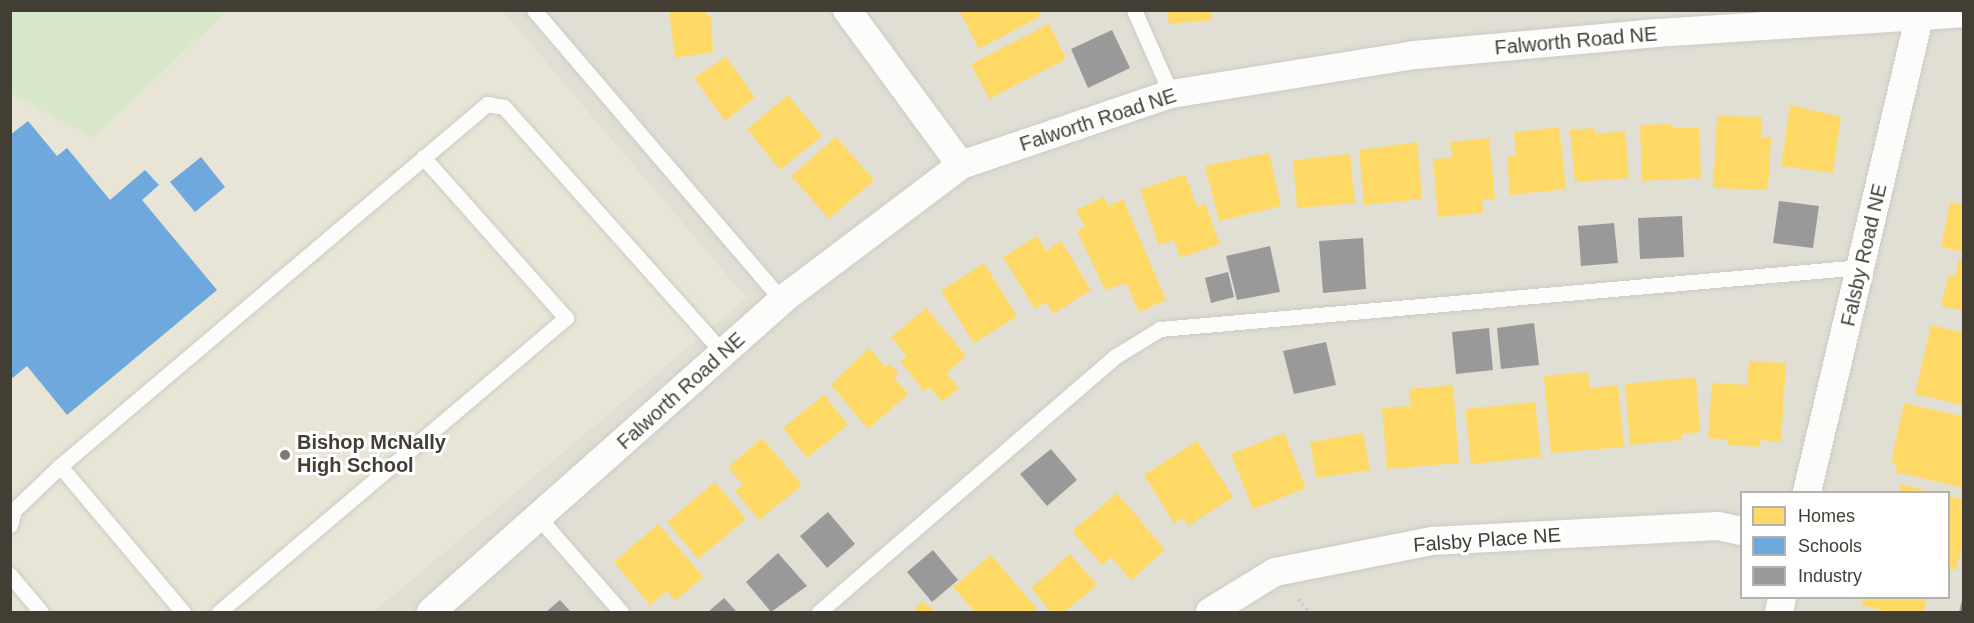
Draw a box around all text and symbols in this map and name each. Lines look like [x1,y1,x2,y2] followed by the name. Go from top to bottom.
[1494,22,1658,60] street label: Falworth Road NE
[1017,83,1179,157] street label: Falworth Road NE
[1836,181,1892,329] street label: Falsby Road NE
[612,327,750,455] street label: Falworth Road NE
[297,431,446,478] place label: Bishop McNally High School
[278,448,292,462] marker: Bishop McNally High School
[1740,491,1950,599] legend
[1798,506,1855,526] text: Homes
[1412,523,1562,557] street label: Falsby Place NE
[1798,536,1862,556] text: Schools
[1798,566,1862,586] text: Industry

